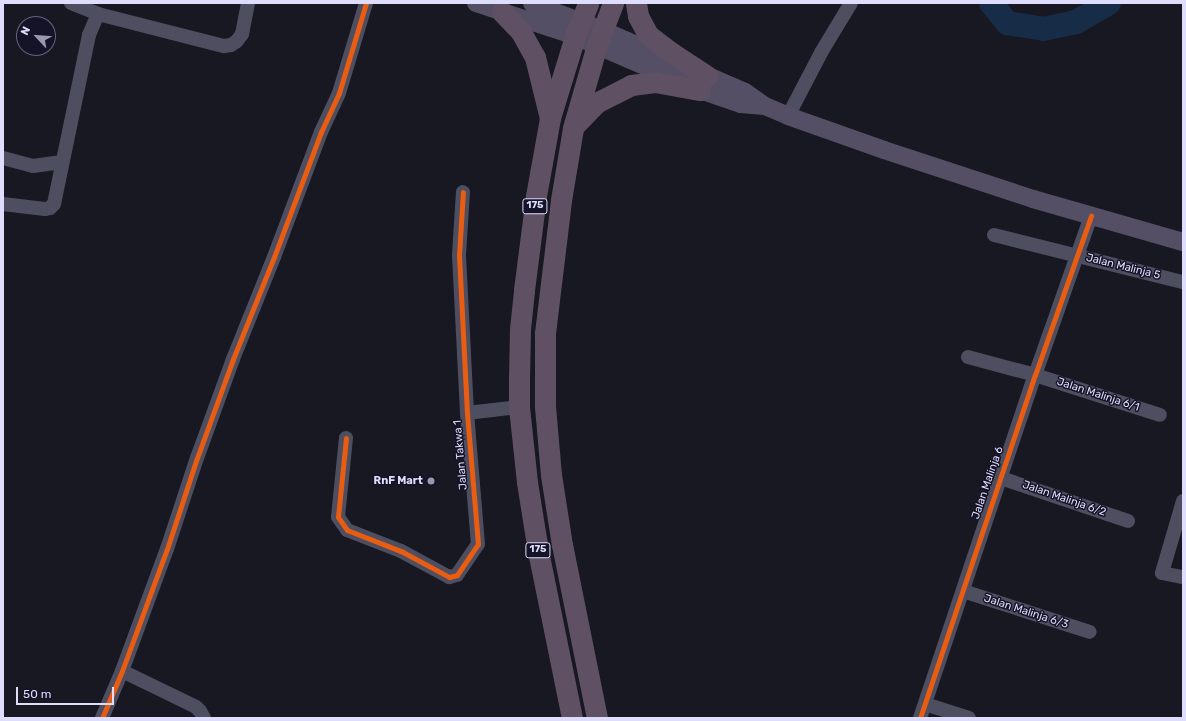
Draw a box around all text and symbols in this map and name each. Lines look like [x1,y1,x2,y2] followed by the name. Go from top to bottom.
[16,16,56,56] north arrow
[18,25,33,37] text: N
[522,198,548,214] road number: 175
[1085,251,1161,283] street label: Jalan Malinja 5
[1055,375,1141,415] street label: Jalan Malinja 6/1
[451,419,471,491] street label: Jalan Takwa 1
[969,445,1007,521] street label: Jalan Malinja 6
[373,474,423,488] place label: RnF Mart
[426,476,436,486] marker: RnF Mart
[1020,478,1108,520] street label: Jalan Malinja 6/2
[525,542,551,558] road number: 175
[982,592,1070,632] street label: Jalan Malinja 6/3
[18,679,116,705] scale bar
[23,687,51,701] text: 50 m

